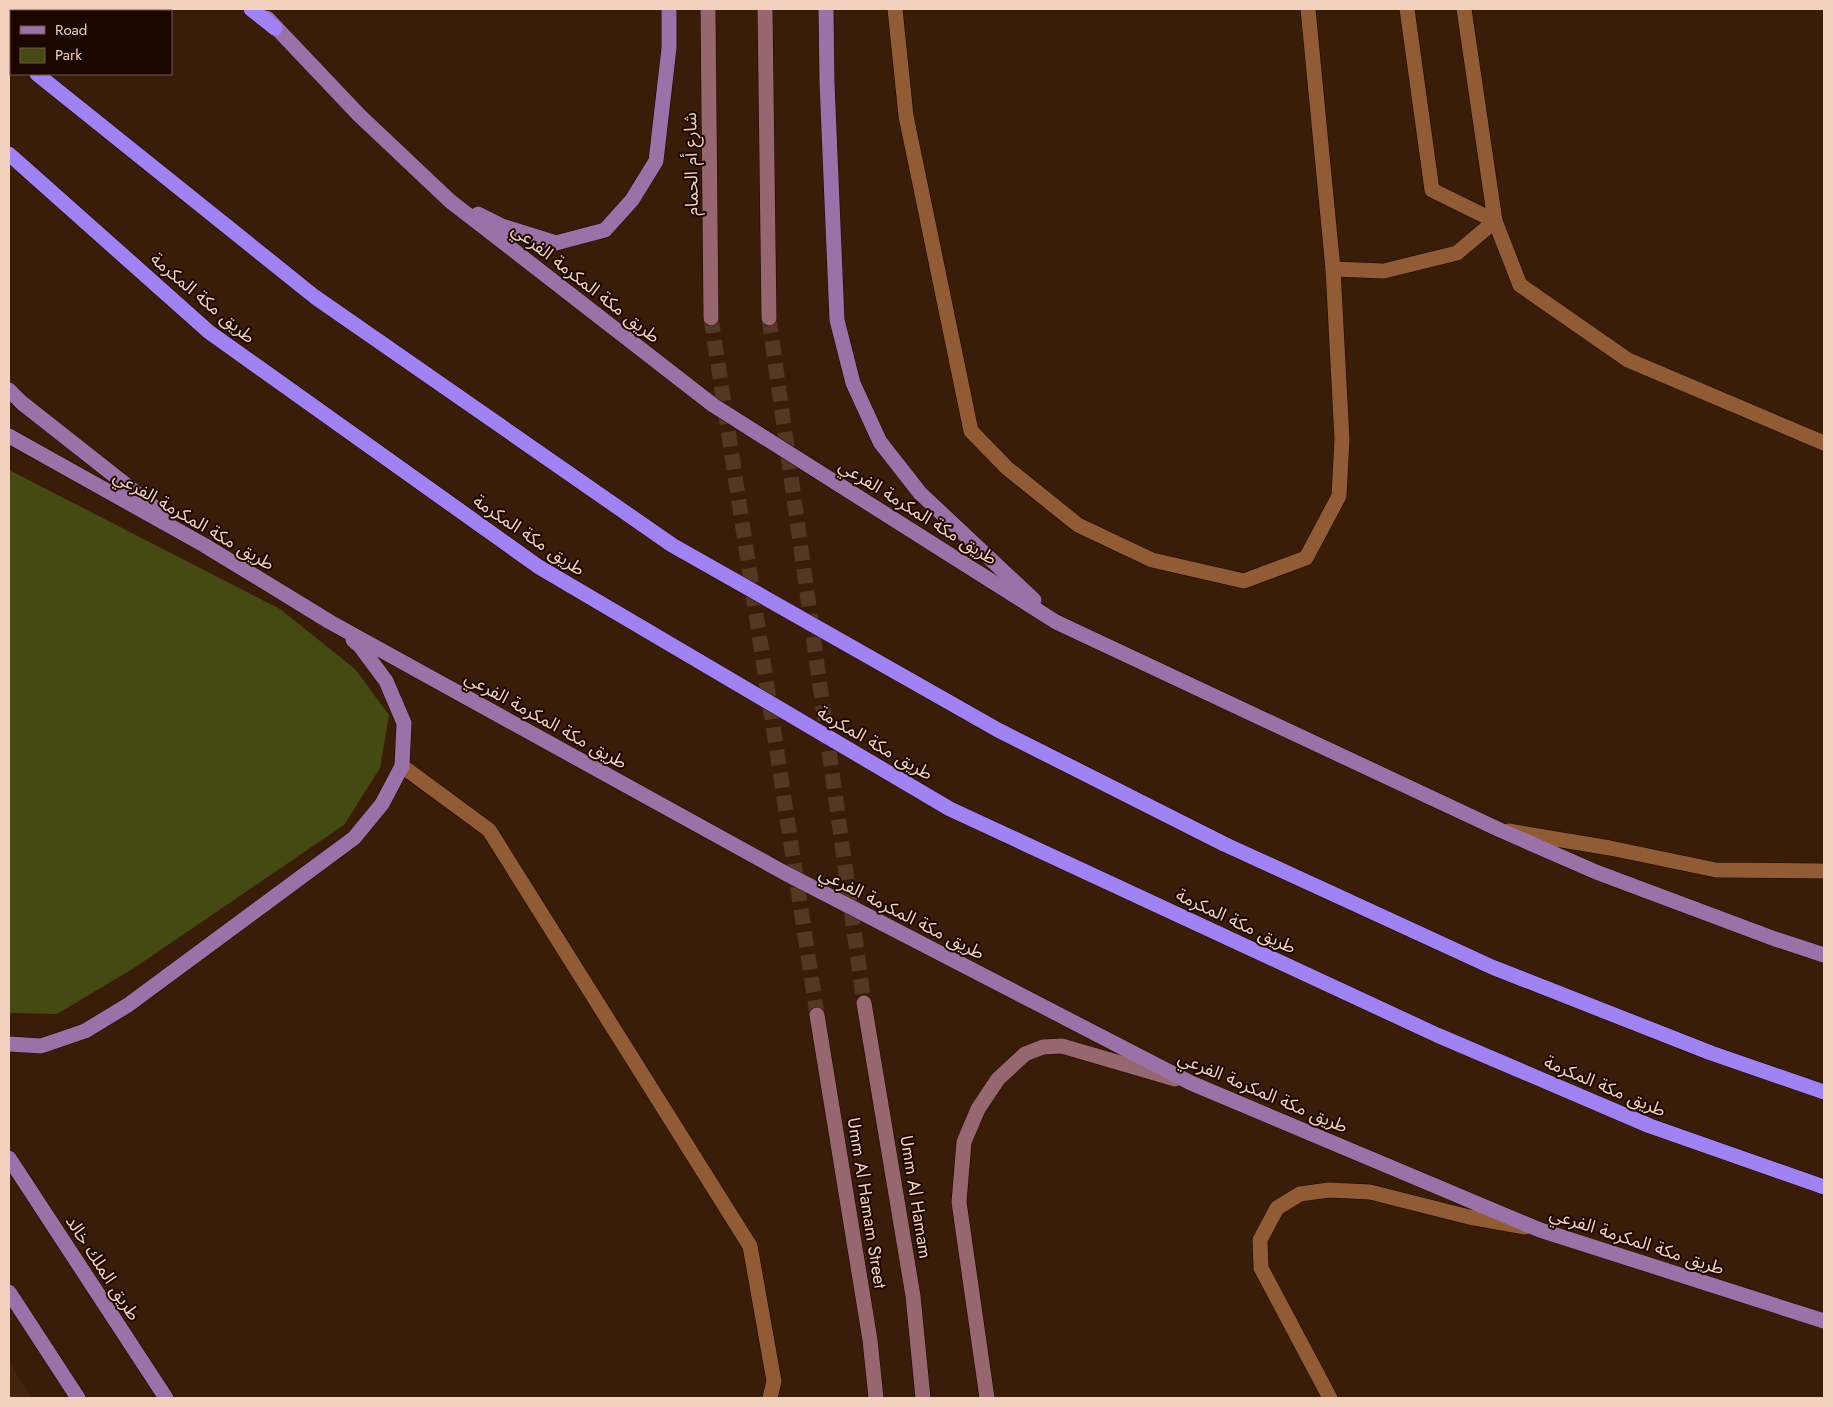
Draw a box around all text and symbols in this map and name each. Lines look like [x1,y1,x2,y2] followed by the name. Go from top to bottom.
[10,10,172,75] legend
[55,19,87,41] text: Road
[55,44,82,66] text: Park
[677,112,706,216] street label: شارع أم الحمام
[506,217,666,349] street label: طريق مكة المكرمة الفرعي
[145,246,261,350] street label: طريق مكة المكرمة
[834,453,1002,571] street label: طريق مكة المكرمة الفرعي
[109,463,279,577] street label: طريق مكة المكرمة الفرعي
[468,488,590,582] street label: طريق مكة المكرمة
[460,664,632,776] street label: طريق مكة المكرمة الفرعي
[812,699,938,787] street label: طريق مكة المكرمة
[815,860,989,966] street label: طريق مكة المكرمة الفرعي
[1172,882,1300,960] street label: طريق مكة المكرمة
[1174,1044,1352,1140] street label: طريق مكة المكرمة الفرعي
[1540,1049,1670,1123] street label: طريق مكة المكرمة
[841,1116,893,1291] street label: Umm Al Hamam Street
[893,1134,939,1260] street label: Umm Al Hamam
[1546,1200,1728,1282] street label: طريق مكة المكرمة الفرعي
[59,1210,147,1326] street label: طريق الملك خالد

